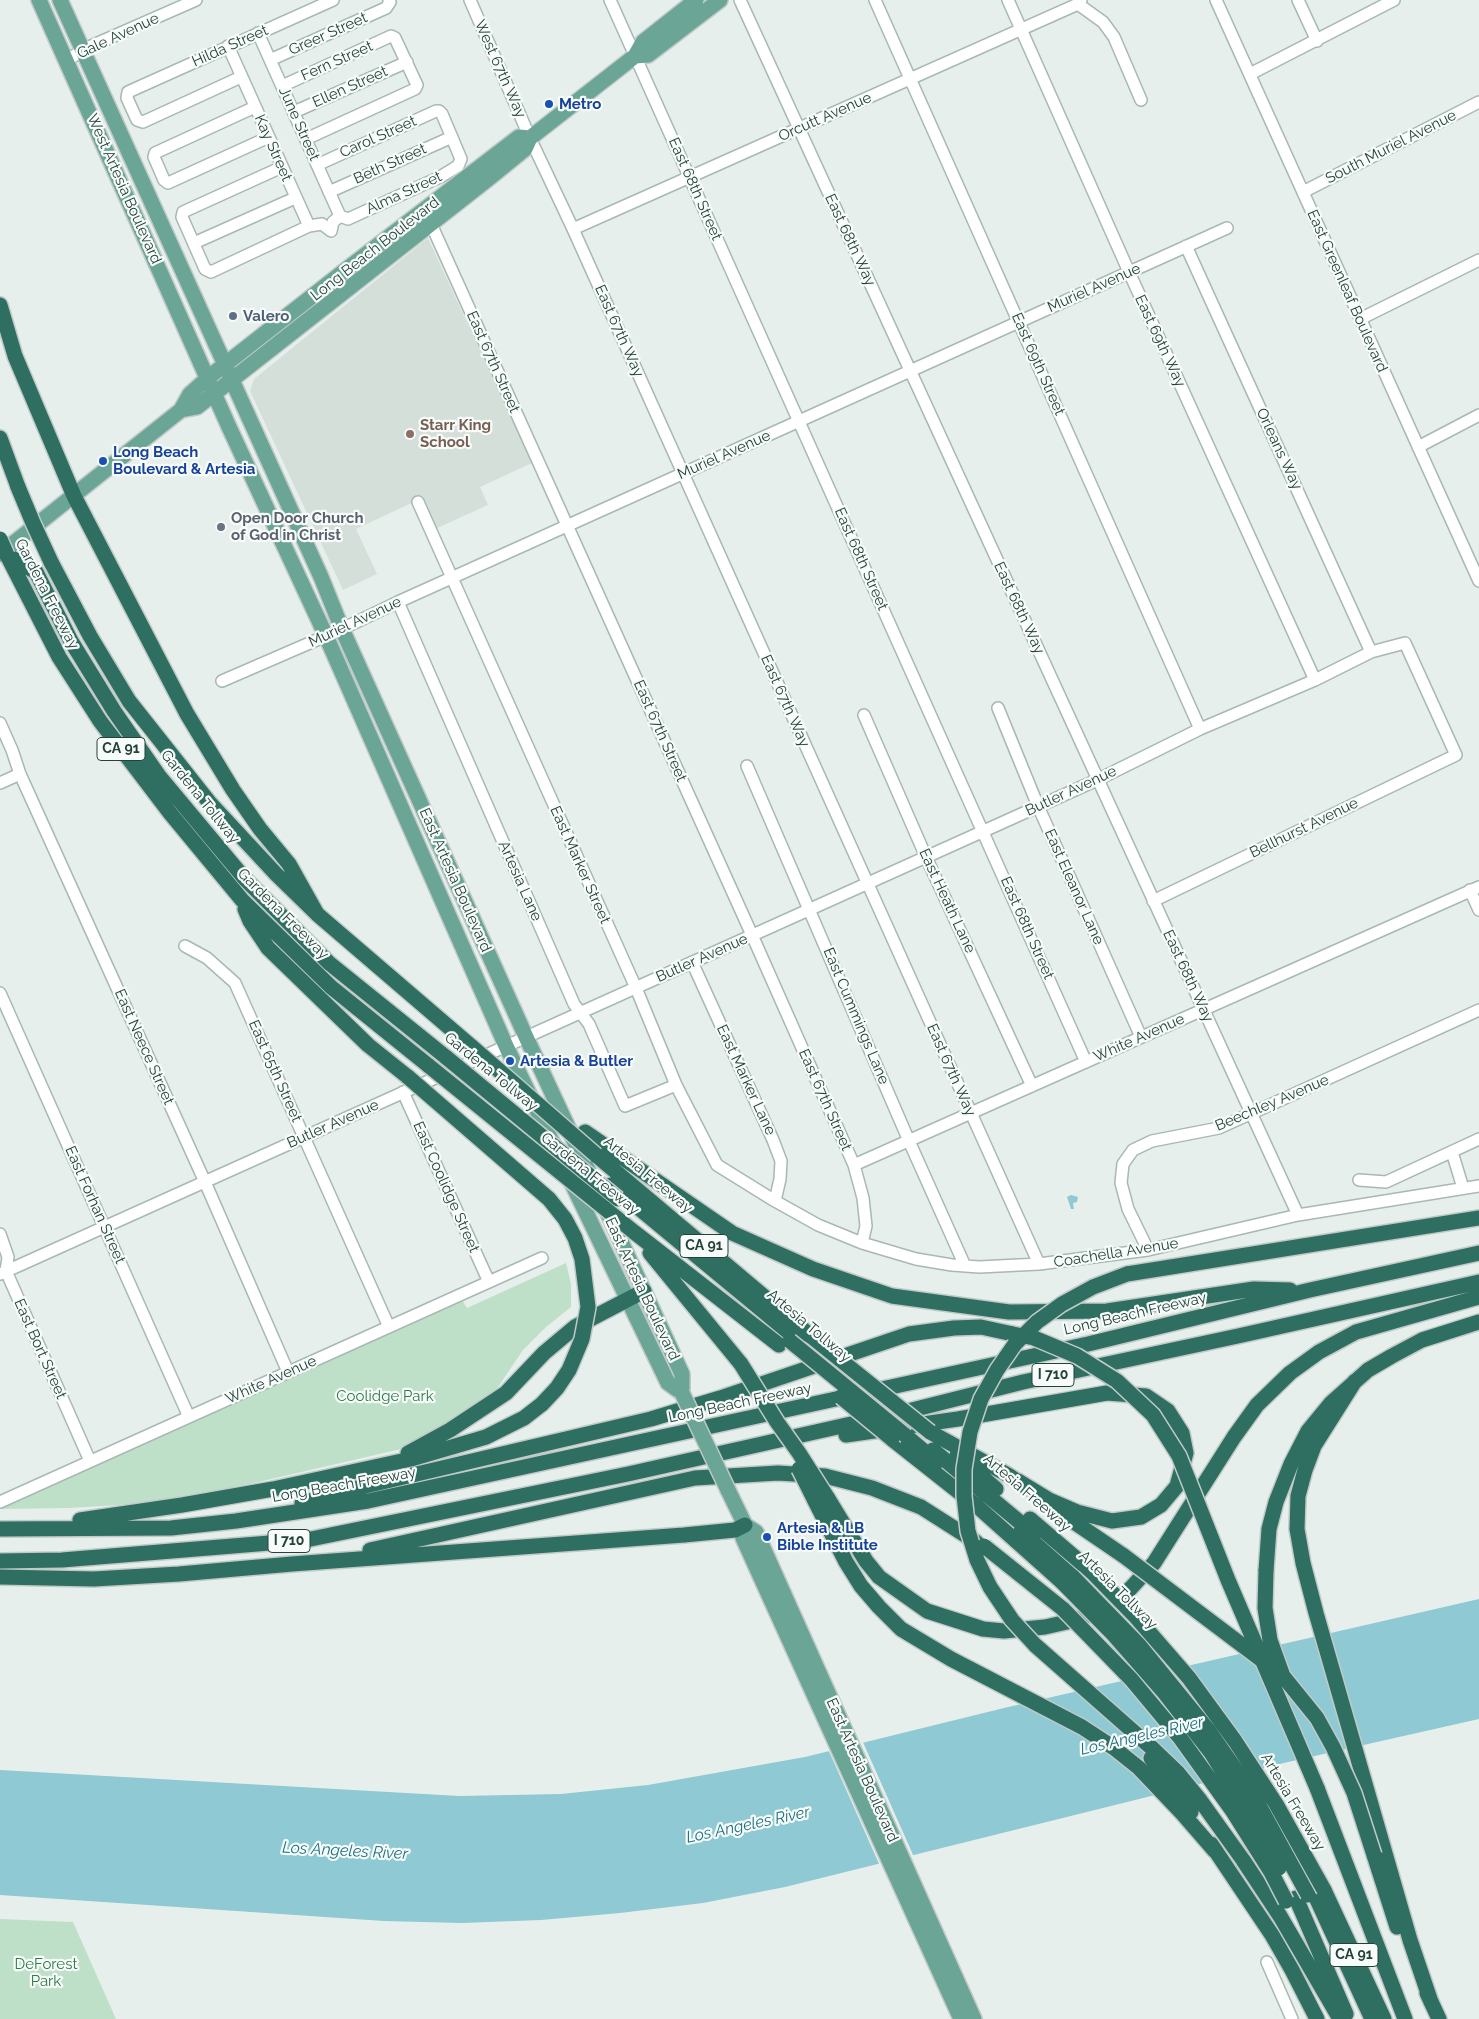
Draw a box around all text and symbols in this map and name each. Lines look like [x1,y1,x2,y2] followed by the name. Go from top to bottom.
[74,9,162,63] street label: Gale Avenue
[286,9,370,59] street label: Greer Street
[470,17,530,121] street label: West 67th Way
[189,21,271,71] street label: Hilda Street
[298,37,376,85] street label: Fern Street
[310,62,390,112] street label: Ellen Street
[275,84,323,164] street label: June Street
[776,88,874,146] street label: Orcutt Avenue
[559,95,601,113] place label: Metro
[543,98,555,110] marker: Metro
[1323,106,1459,188] street label: South Muriel Avenue
[83,111,165,267] street label: West Artesia Boulevard
[250,112,296,184] street label: Kay Street
[337,112,419,162] street label: Carol Street
[664,135,726,243] street label: East 68th Street
[351,140,429,188] street label: Beth Street
[363,168,445,218] street label: Alma Street
[821,191,879,289] street label: East 68th Way
[307,193,443,305] street label: Long Beach Boulevard
[1303,207,1391,375] street label: East Greenleaf Boulevard
[1045,259,1143,317] street label: Muriel Avenue
[591,282,647,380] street label: East 67th Way
[1131,292,1189,390] street label: East 69th Way
[243,307,289,325] place label: Valero
[462,308,524,416] street label: East 67th Street
[227,310,239,322] marker: Valero
[1007,310,1069,418] street label: East 69th Street
[1252,405,1306,493] street label: Orleans Way
[420,416,491,451] place label: Starr King School
[675,426,773,484] street label: Muriel Avenue
[404,428,416,440] marker: Starr King School
[113,443,255,478] place label: Long Beach Boulevard & Artesia
[97,455,109,467] marker: Long Beach Boulevard & Artesia
[830,505,892,613] street label: East 68th Street
[231,509,364,544] place label: Open Door Church of God in Christ
[215,521,227,533] marker: Open Door Church of God in Christ
[11,536,83,652] street label: Gardena Freeway
[990,559,1048,657] street label: East 68th Way
[306,593,404,651] street label: Muriel Avenue
[757,652,813,750] street label: East 67th Way
[629,677,691,785] street label: East 67th Street
[97,738,145,761] road number: CA 91
[157,747,243,847] street label: Gardena Tollway
[1023,762,1119,820] street label: Butler Avenue
[1247,794,1361,862] street label: Bellhurst Avenue
[546,803,614,927] street label: East Marker Street
[415,805,495,955] street label: East Artesia Boulevard
[1040,826,1108,948] street label: East Eleanor Lane
[494,838,546,924] street label: Artesia Lane
[915,846,979,956] street label: East Heath Lane
[234,865,332,963] street label: Gardena Freeway
[996,874,1058,982] street label: East 68th Street
[1159,927,1217,1025] street label: East 68th Way
[653,930,751,986] street label: Butler Avenue
[819,945,893,1087] street label: East Cummings Lane
[110,986,178,1108] street label: East Neece Street
[1091,1010,1187,1066] street label: White Avenue
[244,1017,306,1125] street label: East 65th Street
[923,1021,979,1119] street label: East 67th Way
[713,1022,779,1138] street label: East Marker Lane
[441,1029,541,1115] street label: Gardena Tollway
[794,1046,856,1154] street label: East 67th Street
[520,1052,633,1070] place label: Artesia & Butler
[504,1055,516,1067] marker: Artesia & Butler
[1212,1071,1332,1135] street label: Beechley Avenue
[284,1096,382,1152] street label: Butler Avenue
[409,1119,483,1255] street label: East Coolidge Street
[537,1129,643,1219] street label: Gardena Freeway
[600,1133,696,1217] street label: Artesia Freeway
[61,1143,129,1267] street label: East Forhan Street
[601,1215,683,1363] street label: East Artesia Boulevard
[680,1234,728,1258] road number: CA 91
[1052,1234,1180,1272] street label: Coachella Avenue
[763,1286,855,1366] street label: Artesia Tollway
[1062,1289,1208,1339] street label: Long Beach Freeway
[10,1296,70,1402] street label: East Bort Street
[223,1352,319,1408] street label: White Avenue
[1032,1364,1074,1386] road number: I 710
[667,1379,813,1427] street label: Long Beach Freeway
[336,1387,434,1405] park label: Coolidge Park
[979,1450,1075,1536] street label: Artesia Freeway
[271,1463,417,1507] street label: Long Beach Freeway
[777,1519,878,1554] place label: Artesia & LB Bible Institute
[268,1530,310,1552] road number: I 710
[761,1531,773,1543] marker: Artesia & LB Bible Institute
[1075,1547,1161,1633] street label: Artesia Tollway
[822,1695,902,1845] street label: East Artesia Boulevard
[1079,1712,1205,1760] water label: Los Angeles River
[1257,1750,1329,1854] street label: Artesia Freeway
[684,1803,812,1847] water label: Los Angeles River
[282,1838,408,1864] water label: Los Angeles River
[1330,1944,1378,1966] road number: CA 91
[15,1955,77,1990] park label: DeForest Park

